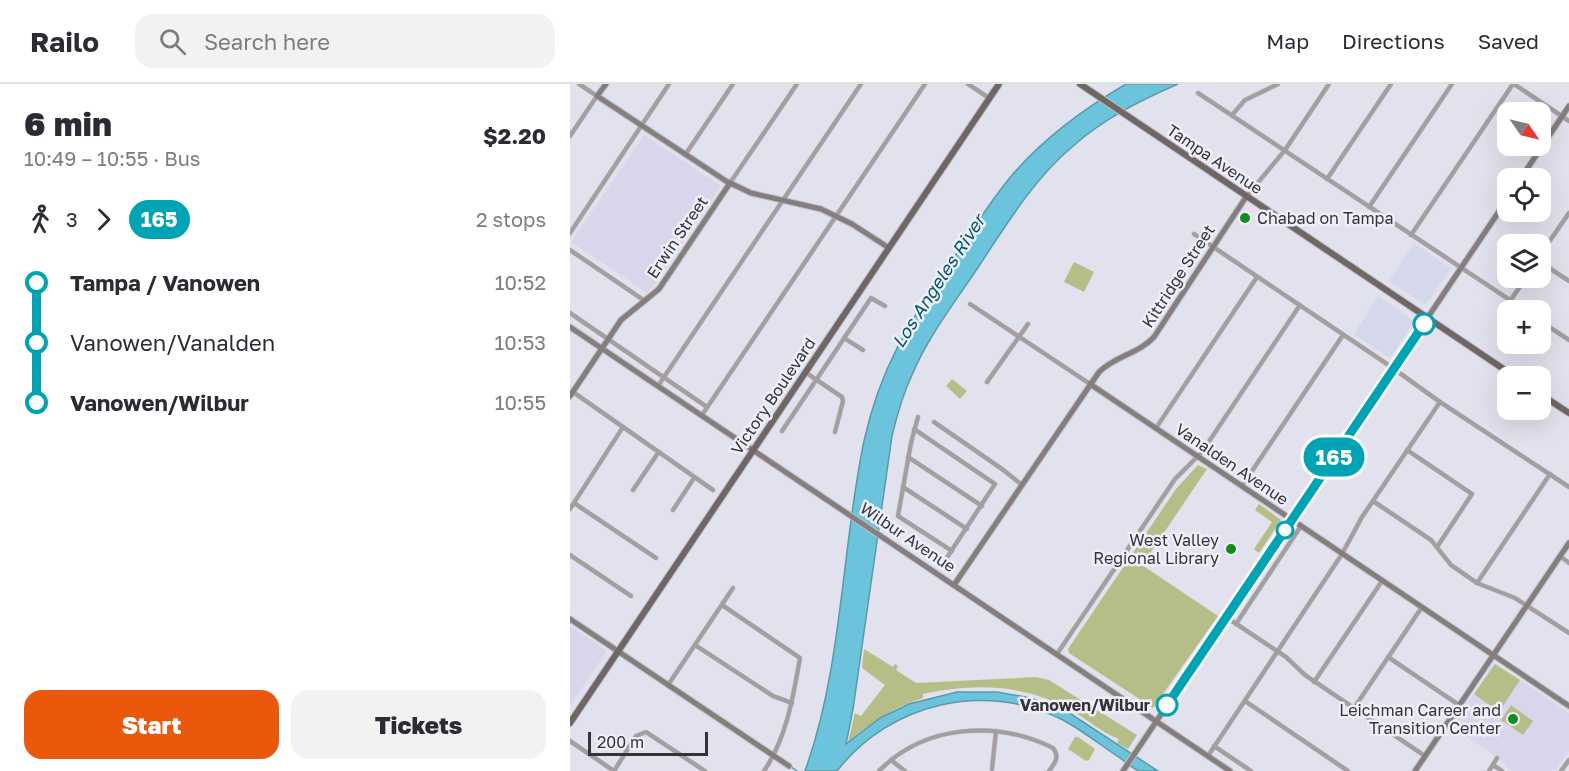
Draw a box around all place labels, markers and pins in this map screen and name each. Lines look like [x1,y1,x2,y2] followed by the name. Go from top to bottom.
[1257,208,1393,228] place label: Chabad on Tampa
[1238,211,1252,225] marker: Chabad on Tampa
[1413,313,1435,335] unlabelled marker
[1276,521,1294,539] unlabelled marker
[1093,530,1219,568] place label: West Valley Regional Library
[1224,542,1238,556] marker: West Valley Regional Library
[1156,694,1178,716] marker: Vanowen/Wilbur
[1020,695,1150,715] place label: Vanowen/Wilbur
[1339,700,1501,738] place label: Leichman Career and Transition Center
[1506,712,1520,726] marker: Leichman Career and Transition Center

